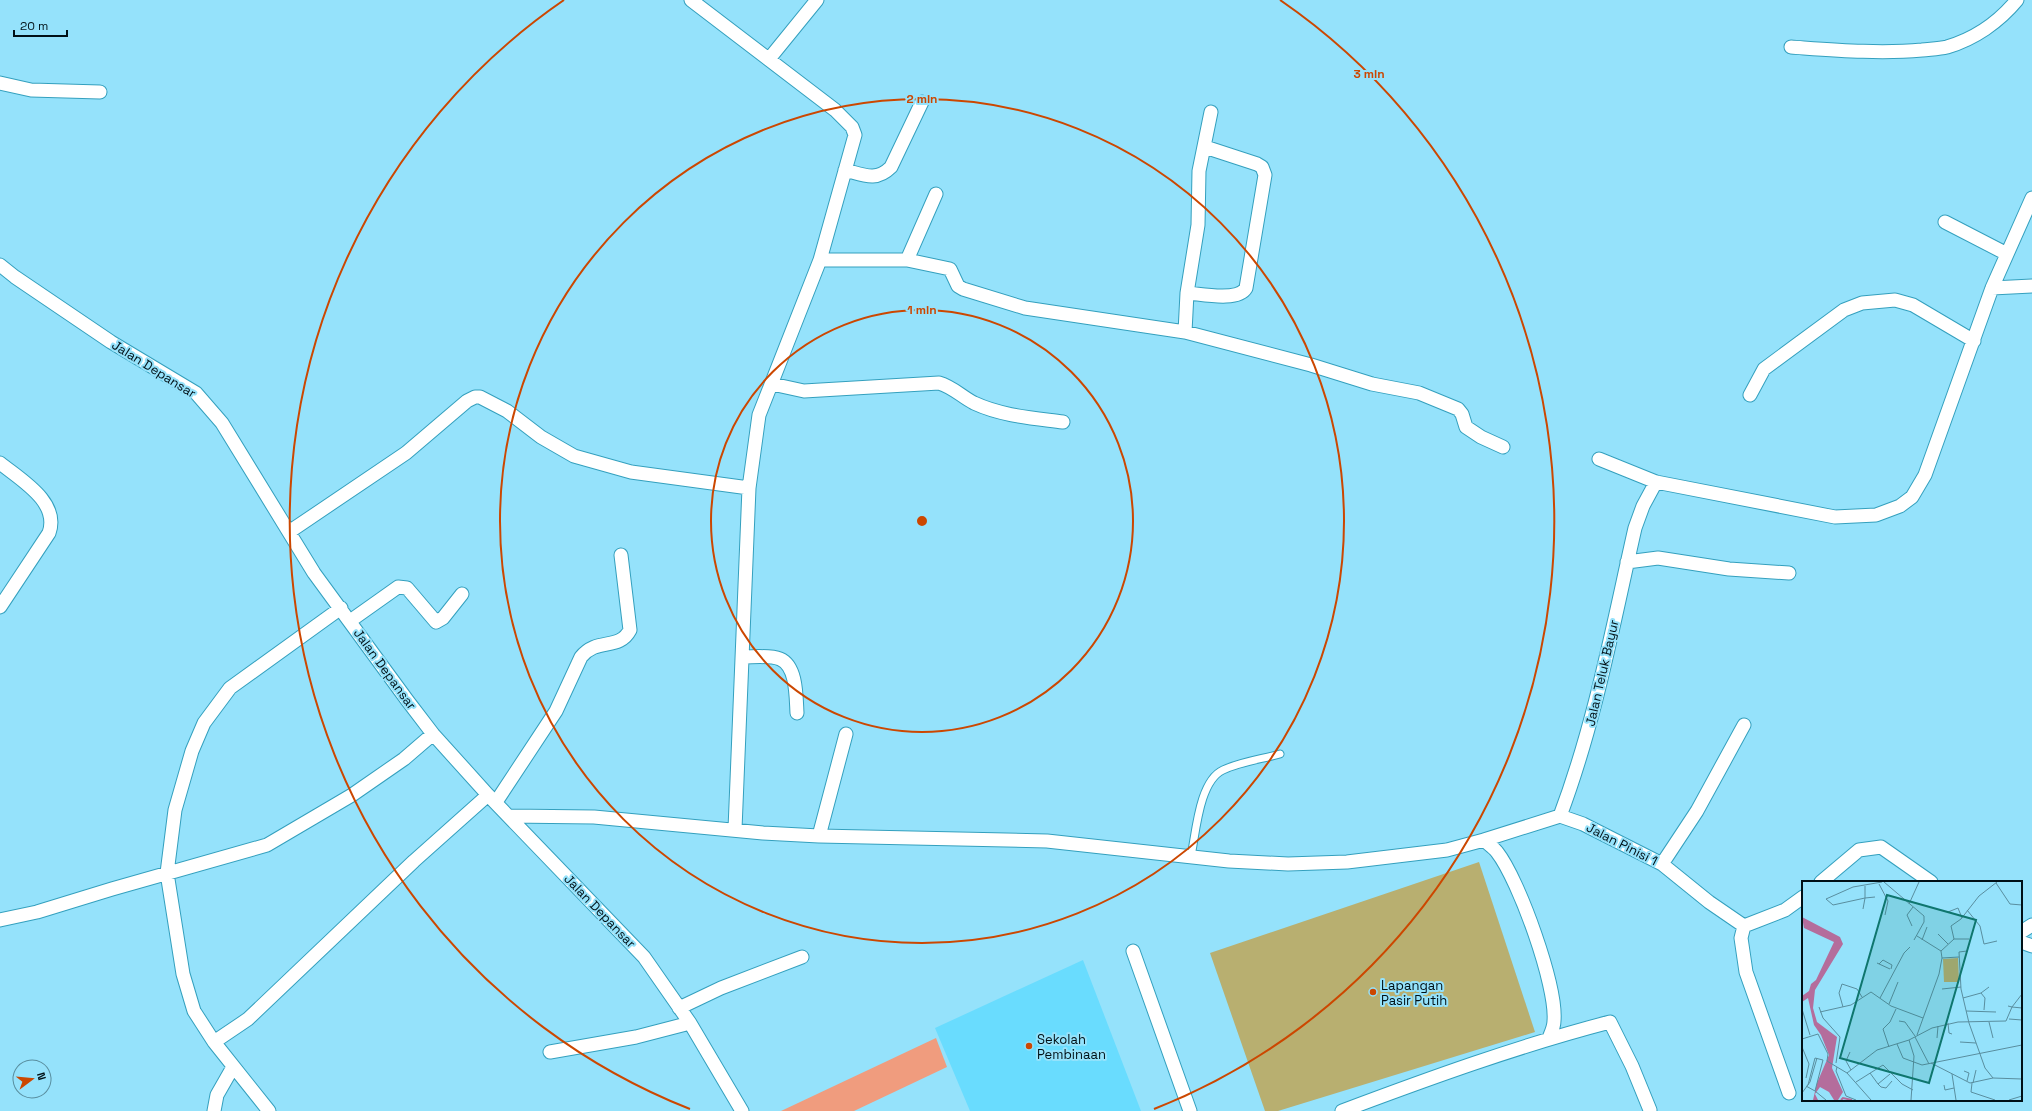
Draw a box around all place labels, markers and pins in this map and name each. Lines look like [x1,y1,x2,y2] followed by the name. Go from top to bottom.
[915,514,929,528] centre of rings
[1381,977,1447,1009] place label: Lapangan Pasir Putih
[1368,987,1378,997] marker: Lapangan Pasir Putih
[1037,1031,1106,1063] place label: Sekolah Pembinaan
[1024,1041,1034,1051] marker: Sekolah Pembinaan

